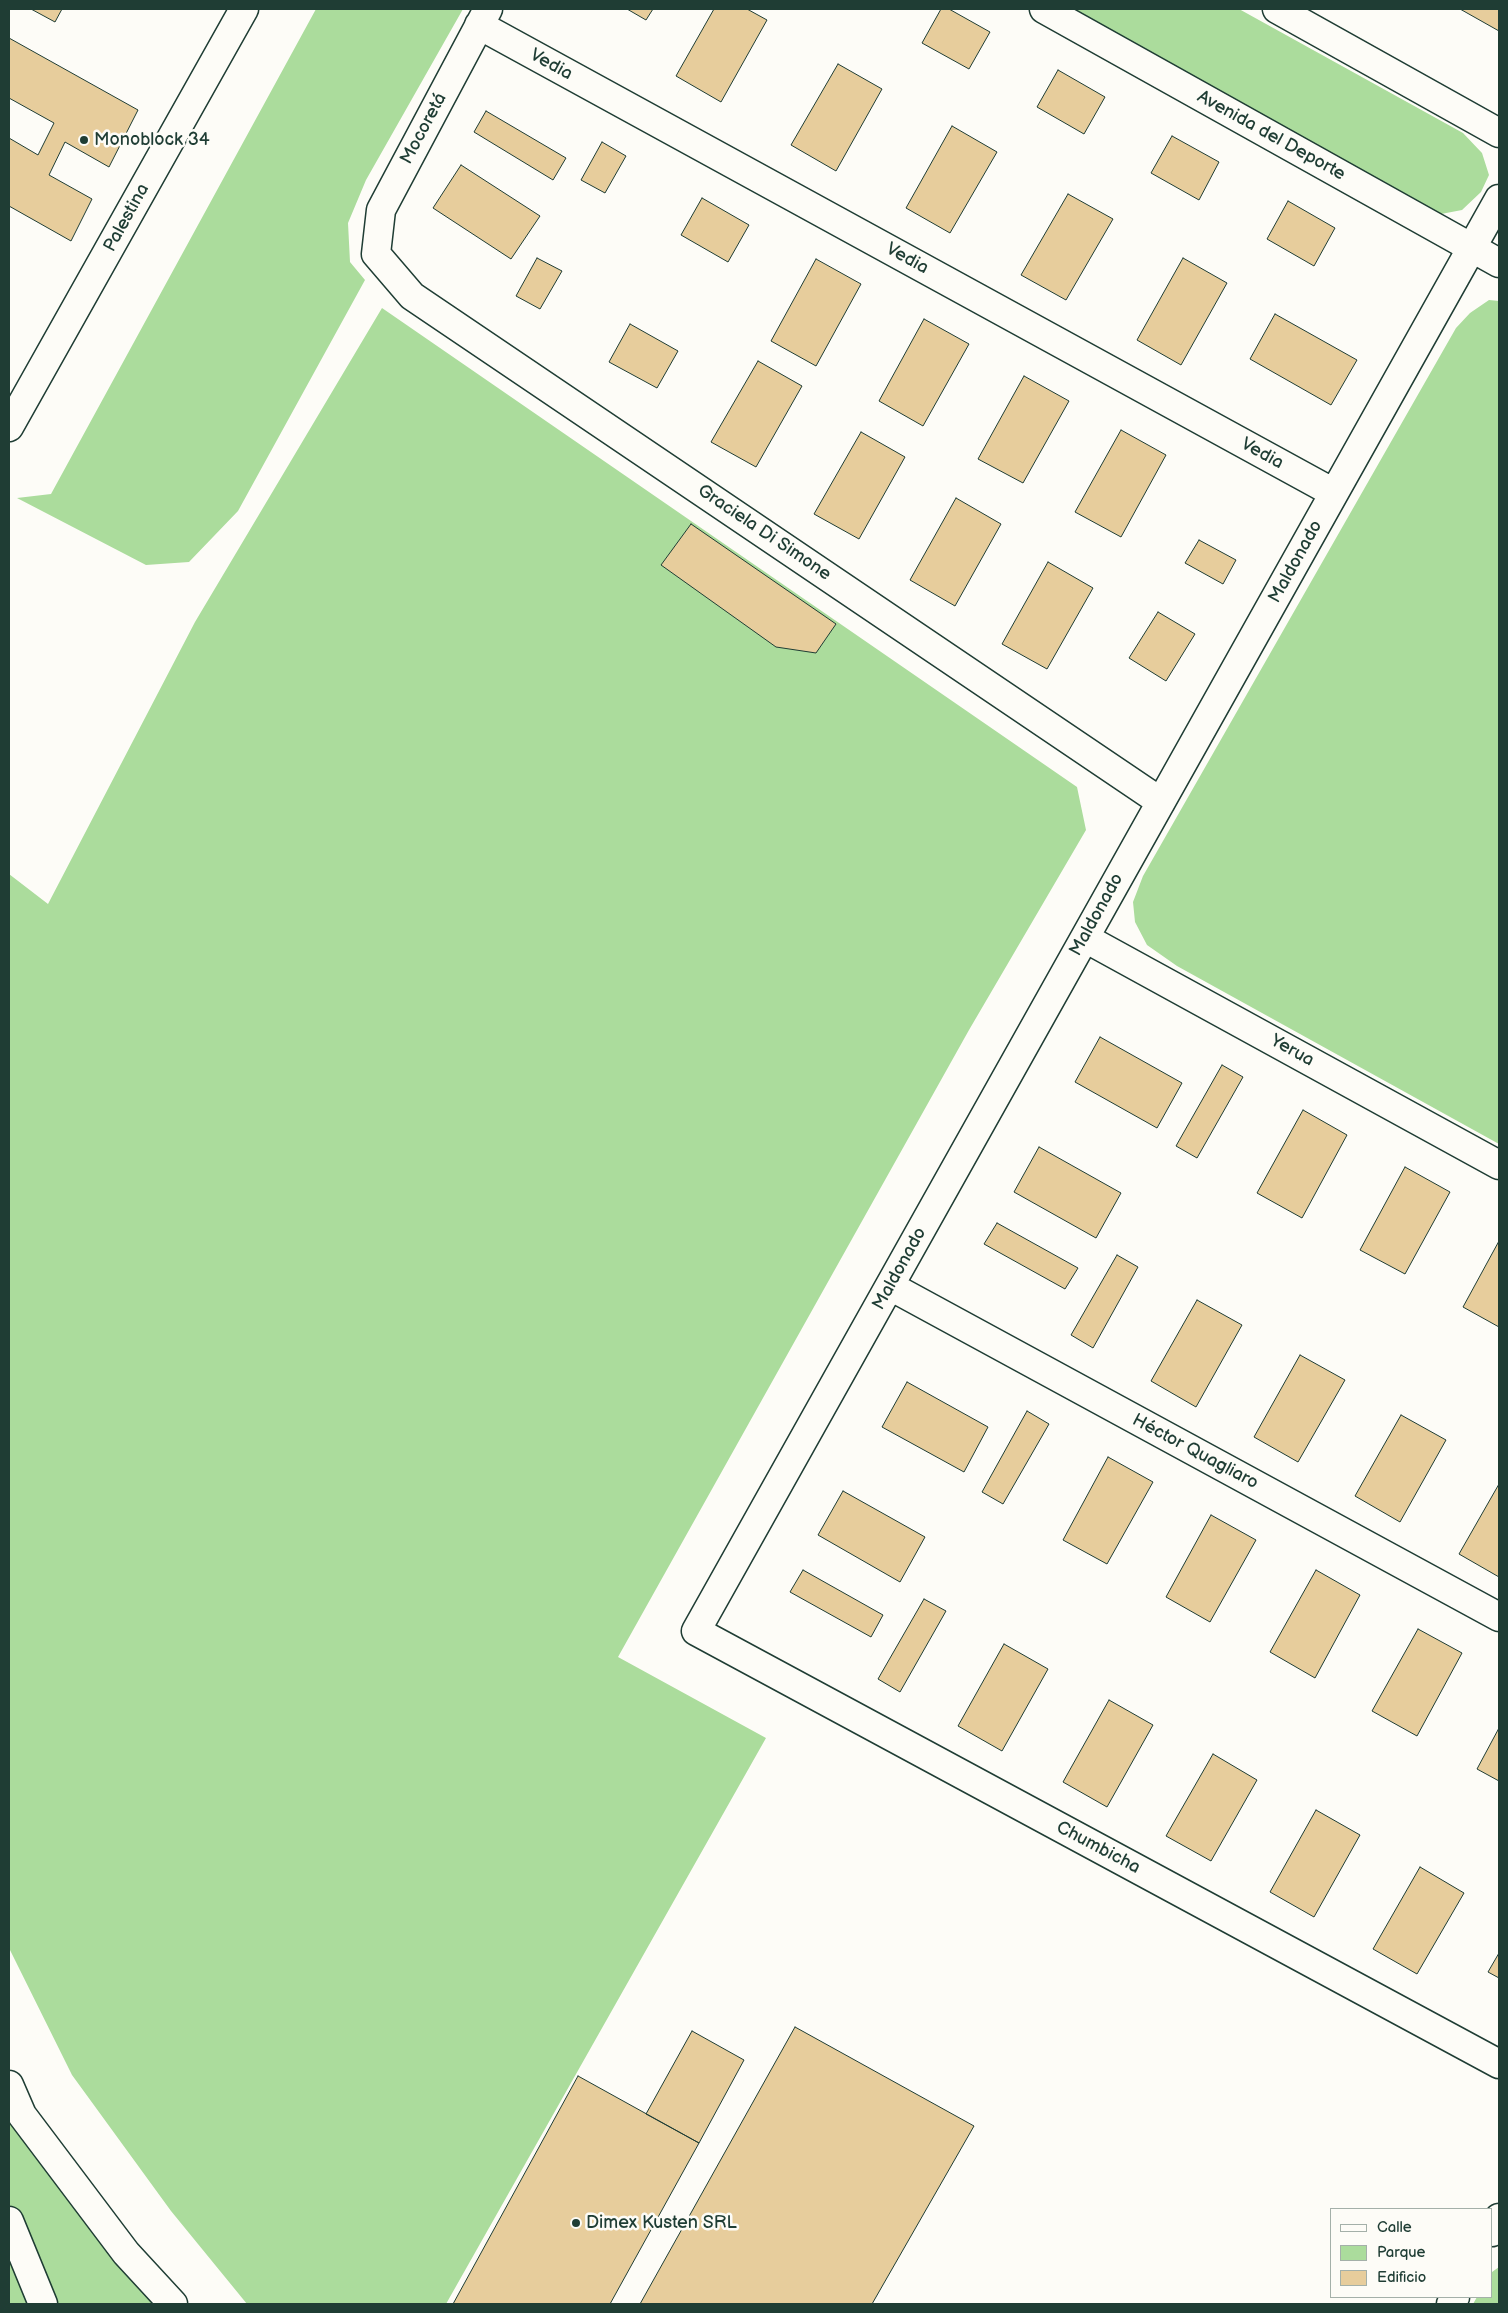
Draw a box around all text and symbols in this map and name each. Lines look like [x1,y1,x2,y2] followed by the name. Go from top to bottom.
[526,45,576,85] street label: Vedia
[1193,86,1349,186] street label: Avenida del Deporte
[396,90,452,168] street label: Mocoretá
[94,129,210,151] place label: Monoblock 34
[78,134,90,146] marker: Monoblock 34
[100,180,154,256] street label: Palestina
[882,239,932,279] street label: Vedia
[1237,434,1287,474] street label: Vedia
[693,480,835,586] street label: Graciela Di Simone
[1264,517,1328,607] street label: Maldonado
[1065,870,1129,960] street label: Maldonado
[1266,1030,1318,1072] street label: Yerua
[868,1224,932,1314] street label: Maldonado
[1128,1410,1262,1494] street label: Héctor Quagliaro
[1052,1817,1144,1879] street label: Chumbicha
[1330,2208,1493,2298] legend
[586,2212,737,2234] place label: Dimex Kusten SRL
[570,2217,582,2229] marker: Dimex Kusten SRL
[1377,2218,1412,2237] text: Calle
[1377,2243,1425,2262] text: Parque
[1377,2268,1426,2287] text: Edificio

